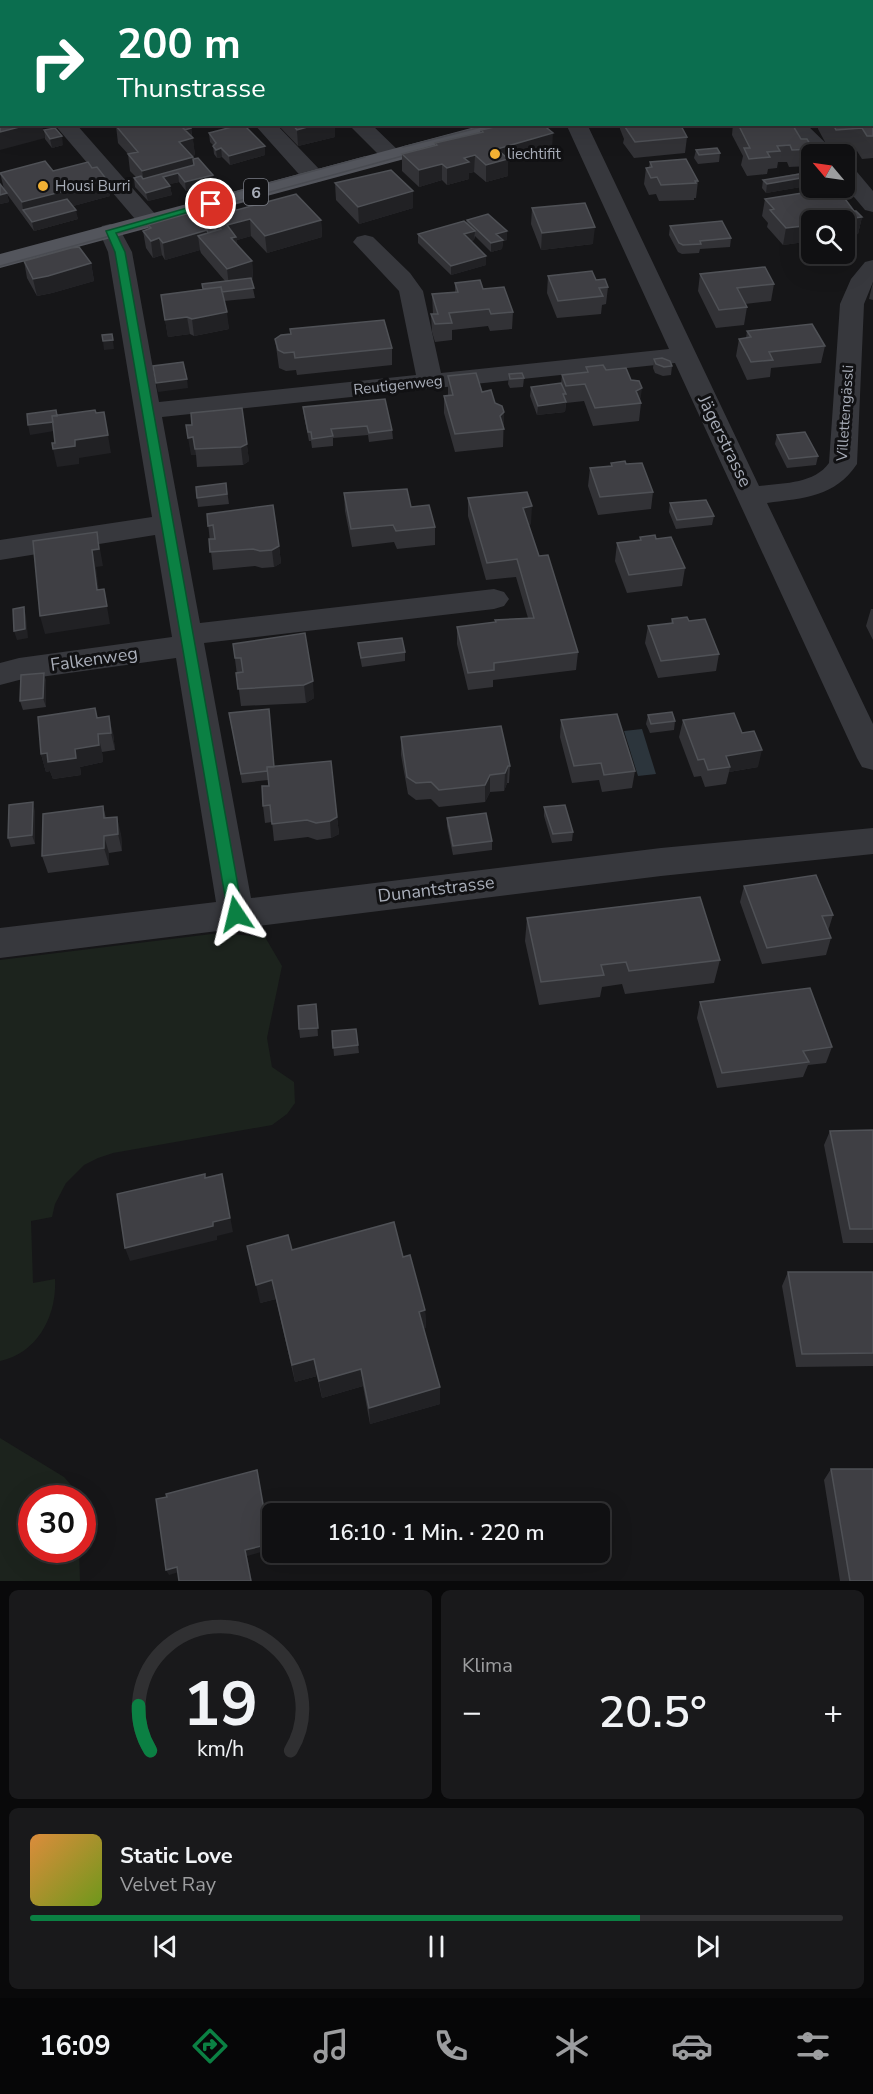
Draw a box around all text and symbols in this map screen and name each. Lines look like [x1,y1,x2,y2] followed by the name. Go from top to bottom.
[117,16,241,73] text: 200 m
[18,24,96,102] icon: right
[117,70,266,107] text: Thunstrasse
[507,144,561,164] place label: liechtifit
[801,144,855,198] north arrow
[801,144,855,264] map controls
[488,147,502,161] marker: liechtifit
[55,176,131,196] place label: Housi Burri
[185,178,236,229] pin
[36,179,50,193] marker: Housi Burri
[244,179,268,205] road number: 6
[194,187,227,220] icon: arrive
[801,210,855,264] button: search
[832,364,858,463] street label: Villettengässli
[352,370,444,400] street label: Reutigenweg
[692,390,758,491] street label: Jägerstrasse
[49,641,139,677] street label: Falkenweg
[376,870,496,908] street label: Dunantstrasse
[204,882,268,946] position arrow
[18,1485,96,1563] speed limit sign: 30
[327,1518,545,1548] text: 16:10 · 1 Min. · 220 m
[462,1652,513,1679] text: Klima
[183,1662,258,1747] text: 19
[598,1682,707,1743] text: 20.5°
[462,1690,482,1735] text: −
[823,1690,843,1735] text: +
[197,1735,244,1765] text: km/h
[120,1841,233,1871] text: Static Love
[120,1871,216,1898] text: Velvet Ray
[149,1930,182,1963] icon: previous
[420,1930,453,1963] icon: pause
[691,1930,724,1963] icon: next
[189,2025,231,2067] icon: directions
[310,2025,352,2067] icon: music
[430,2025,472,2067] icon: phone
[551,2025,593,2067] icon: climate
[671,2025,713,2067] icon: car
[792,2025,834,2067] icon: filters
[39,2028,111,2065] text: 16:09

